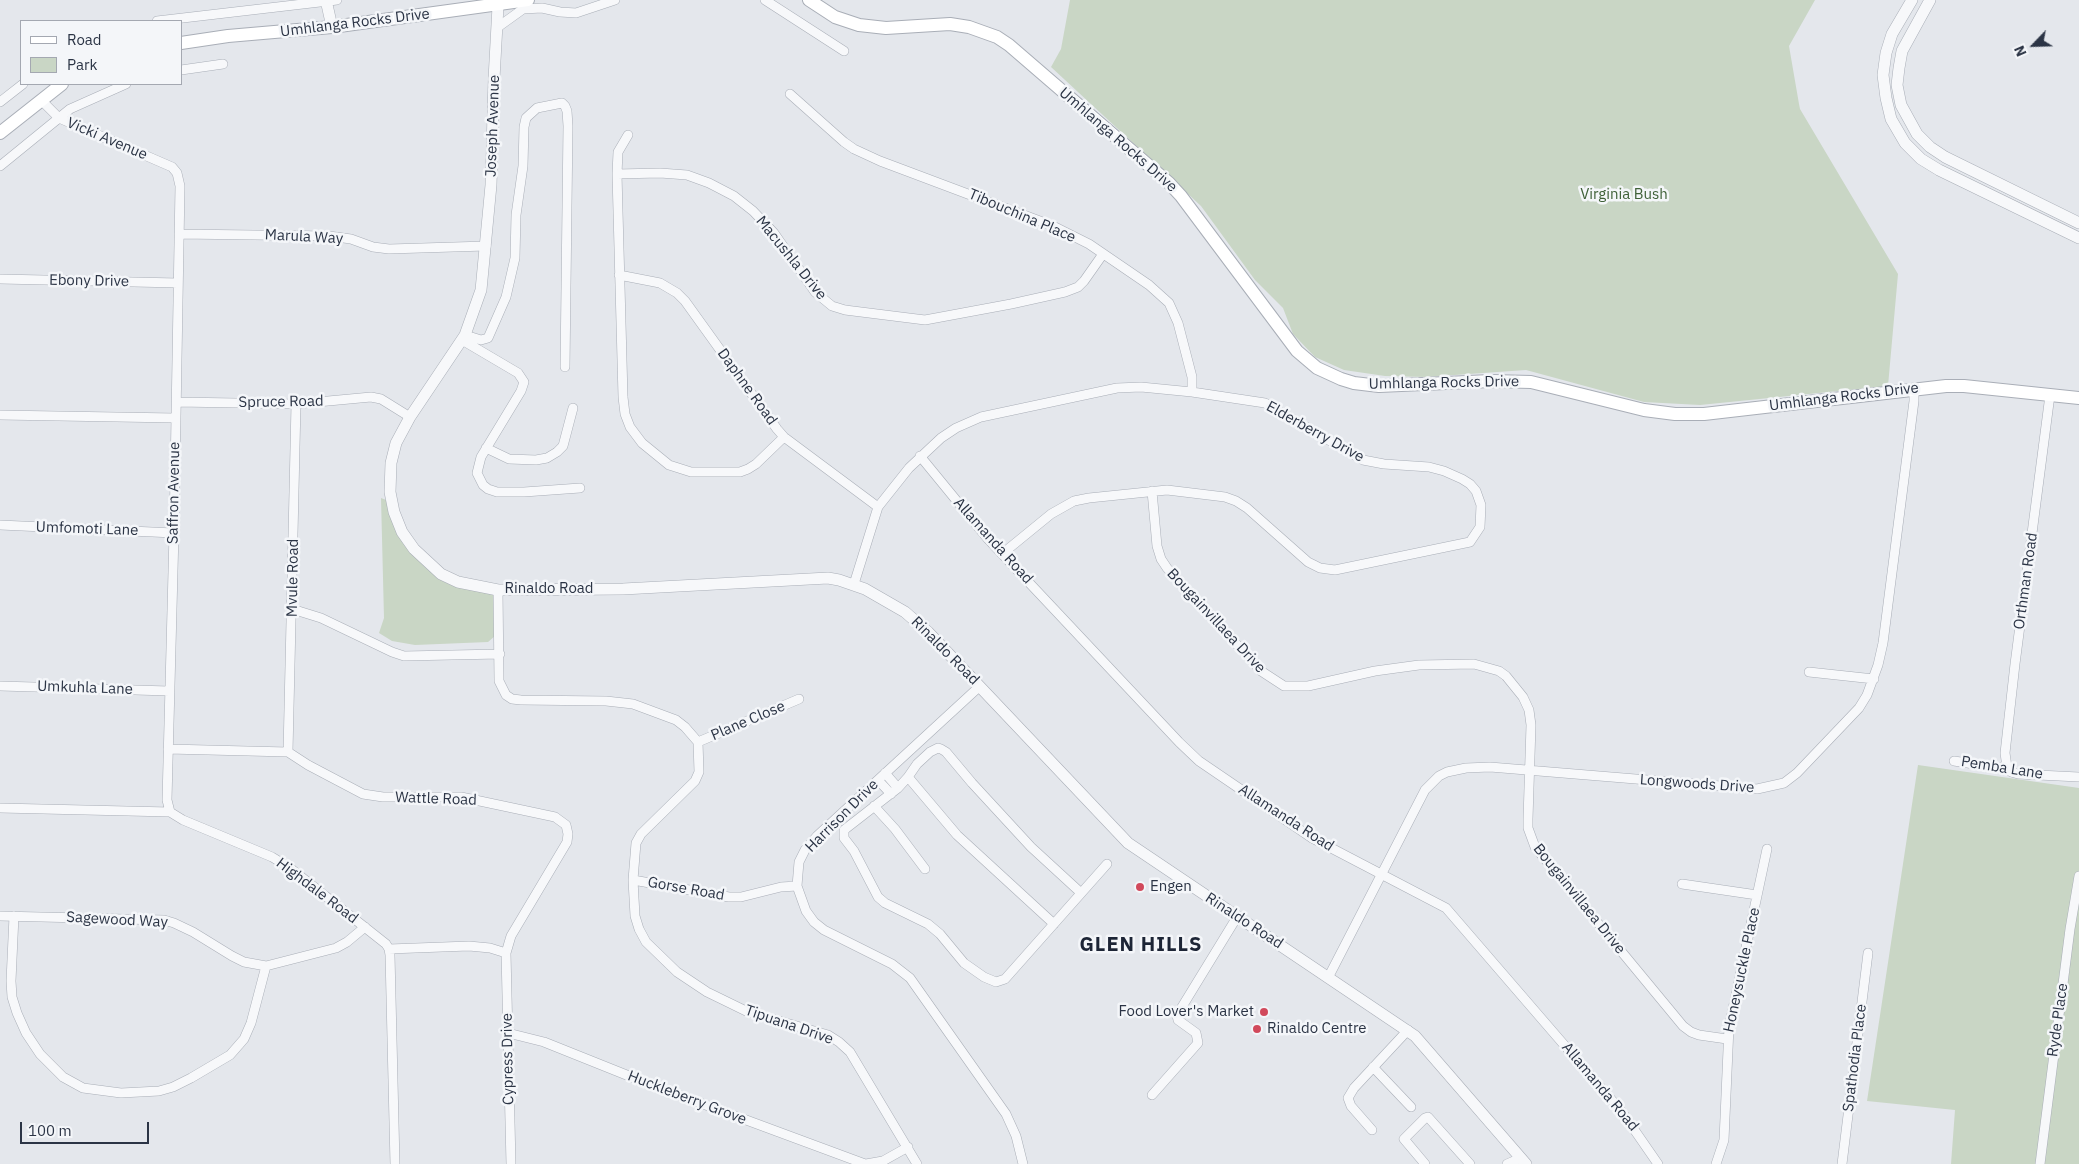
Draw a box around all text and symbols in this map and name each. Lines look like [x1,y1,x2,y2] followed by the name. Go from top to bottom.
[279,5,431,41] street label: Umhlanga Rocks Drive
[20,20,182,85] legend
[2009,20,2059,70] north arrow
[67,30,102,49] text: Road
[2010,43,2031,59] text: N
[67,55,97,74] text: Park
[482,74,504,178] street label: Joseph Avenue
[1055,84,1181,196] street label: Umhlanga Rocks Drive
[64,114,150,164] street label: Vicki Avenue
[966,185,1078,247] street label: Tibouchina Place
[1580,186,1668,204] park label: Virginia Bush
[752,212,830,304] street label: Macushla Drive
[264,226,344,248] street label: Marula Way
[49,271,129,291] street label: Ebony Drive
[713,345,781,429] street label: Daphne Road
[1369,373,1519,393] street label: Umhlanga Rocks Drive
[1768,379,1920,415] street label: Umhlanga Rocks Drive
[238,392,324,412] street label: Spruce Road
[1263,398,1367,466] street label: Elderberry Drive
[164,442,184,544] street label: Saffron Avenue
[949,494,1037,588] street label: Allamanda Road
[35,518,139,540] street label: Umfomoti Lane
[2010,531,2042,631] street label: Orthman Road
[283,539,303,617] street label: Mvule Road
[1163,565,1269,677] street label: Bougainvillaea Drive
[504,580,594,598] street label: Rinaldo Road
[907,613,983,689] street label: Rinaldo Road
[37,677,133,699] street label: Umkuhla Lane
[708,697,788,745] street label: Plane Close
[1960,753,2044,783] street label: Pemba Lane
[1639,771,1755,797] street label: Longwoods Drive
[802,776,882,856] street label: Harrison Drive
[1235,780,1337,856] street label: Allamanda Road
[395,789,477,809] street label: Wattle Road
[1529,840,1629,958] street label: Bougainvillaea Drive
[273,854,361,928] street label: Highdale Road
[646,873,726,905] street label: Gorse Road
[1150,878,1192,896] place label: Engen
[1134,881,1146,893] marker: Engen
[1202,889,1286,953] street label: Rinaldo Road
[1720,906,1764,1034] street label: Honeysuckle Place
[66,908,168,932] street label: Sagewood Way
[1078,933,1204,957] district label: GLEN HILLS
[2044,982,2072,1058] street label: Ryde Place
[742,1001,836,1049] street label: Tipuana Drive
[1119,1003,1254,1021] place label: Food Lover's Market
[1839,1003,1871,1113] street label: Spathodia Place
[1258,1006,1270,1018] marker: Food Lover's Market
[498,1013,518,1105] street label: Cypress Drive
[1267,1020,1367,1038] place label: Rinaldo Centre
[1251,1023,1263,1035] marker: Rinaldo Centre
[1558,1039,1642,1135] street label: Allamanda Road
[625,1067,749,1129] street label: Huckleberry Grove
[22,1112,151,1144] scale bar
[28,1121,72,1140] text: 100 m

